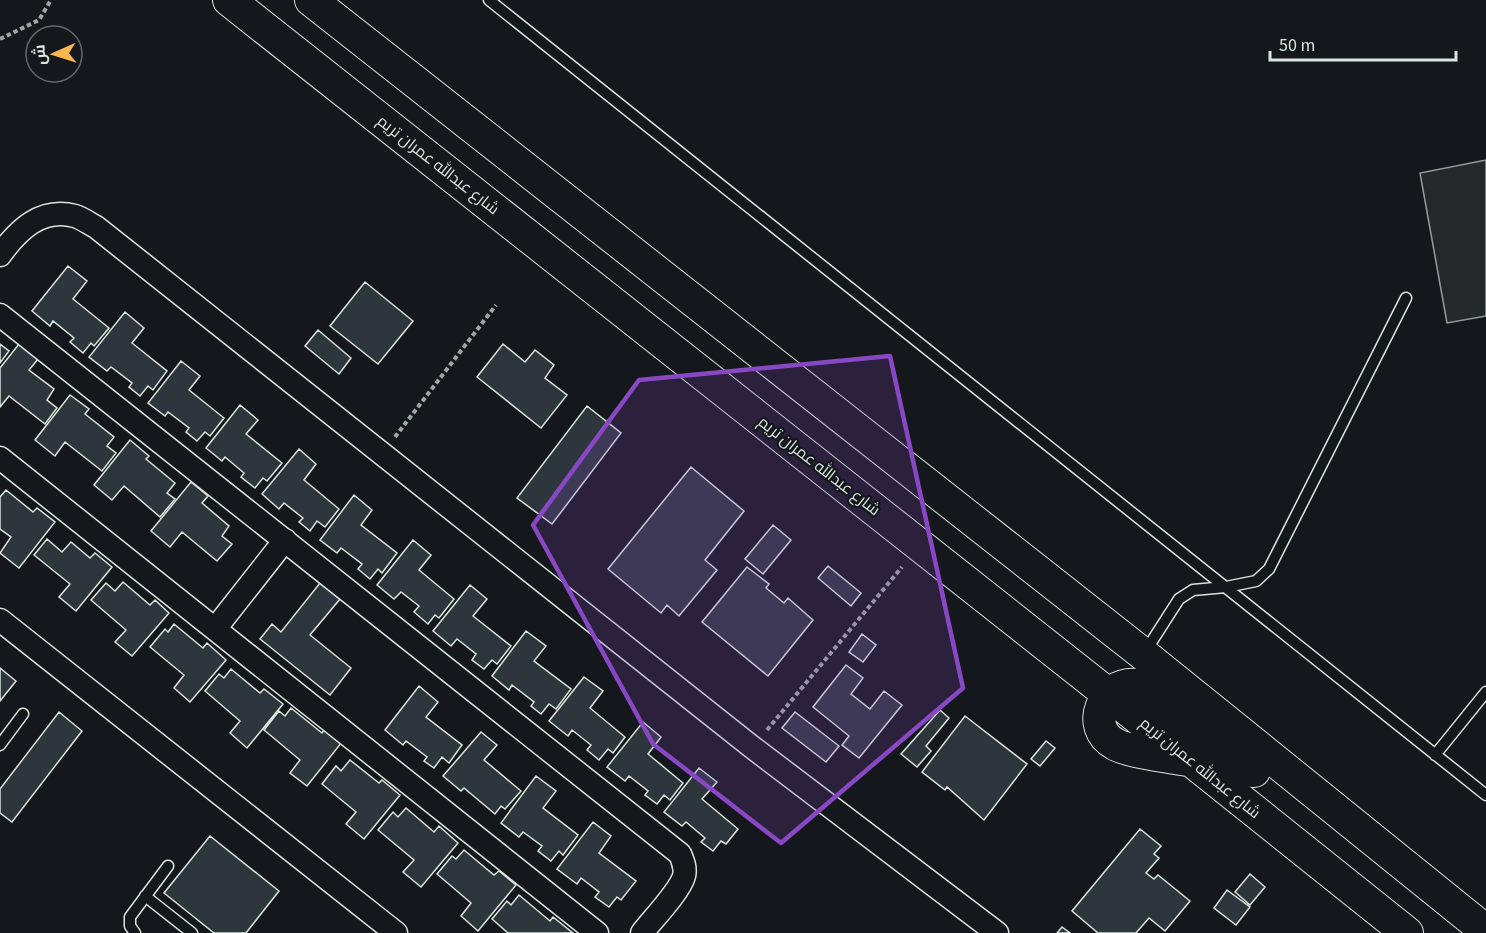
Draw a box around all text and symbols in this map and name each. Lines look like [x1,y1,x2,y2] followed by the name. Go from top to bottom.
[24,24,84,84] north arrow
[1270,24,1456,62] scale bar
[1279,33,1315,58] text: 50 m
[28,44,52,66] text: ش
[372,110,504,220] street label: شارع عبدالله عمران تريم
[753,411,885,521] street label: شارع عبدالله عمران تريم
[1135,712,1265,824] street label: شارع عبدالله عمران تريم

